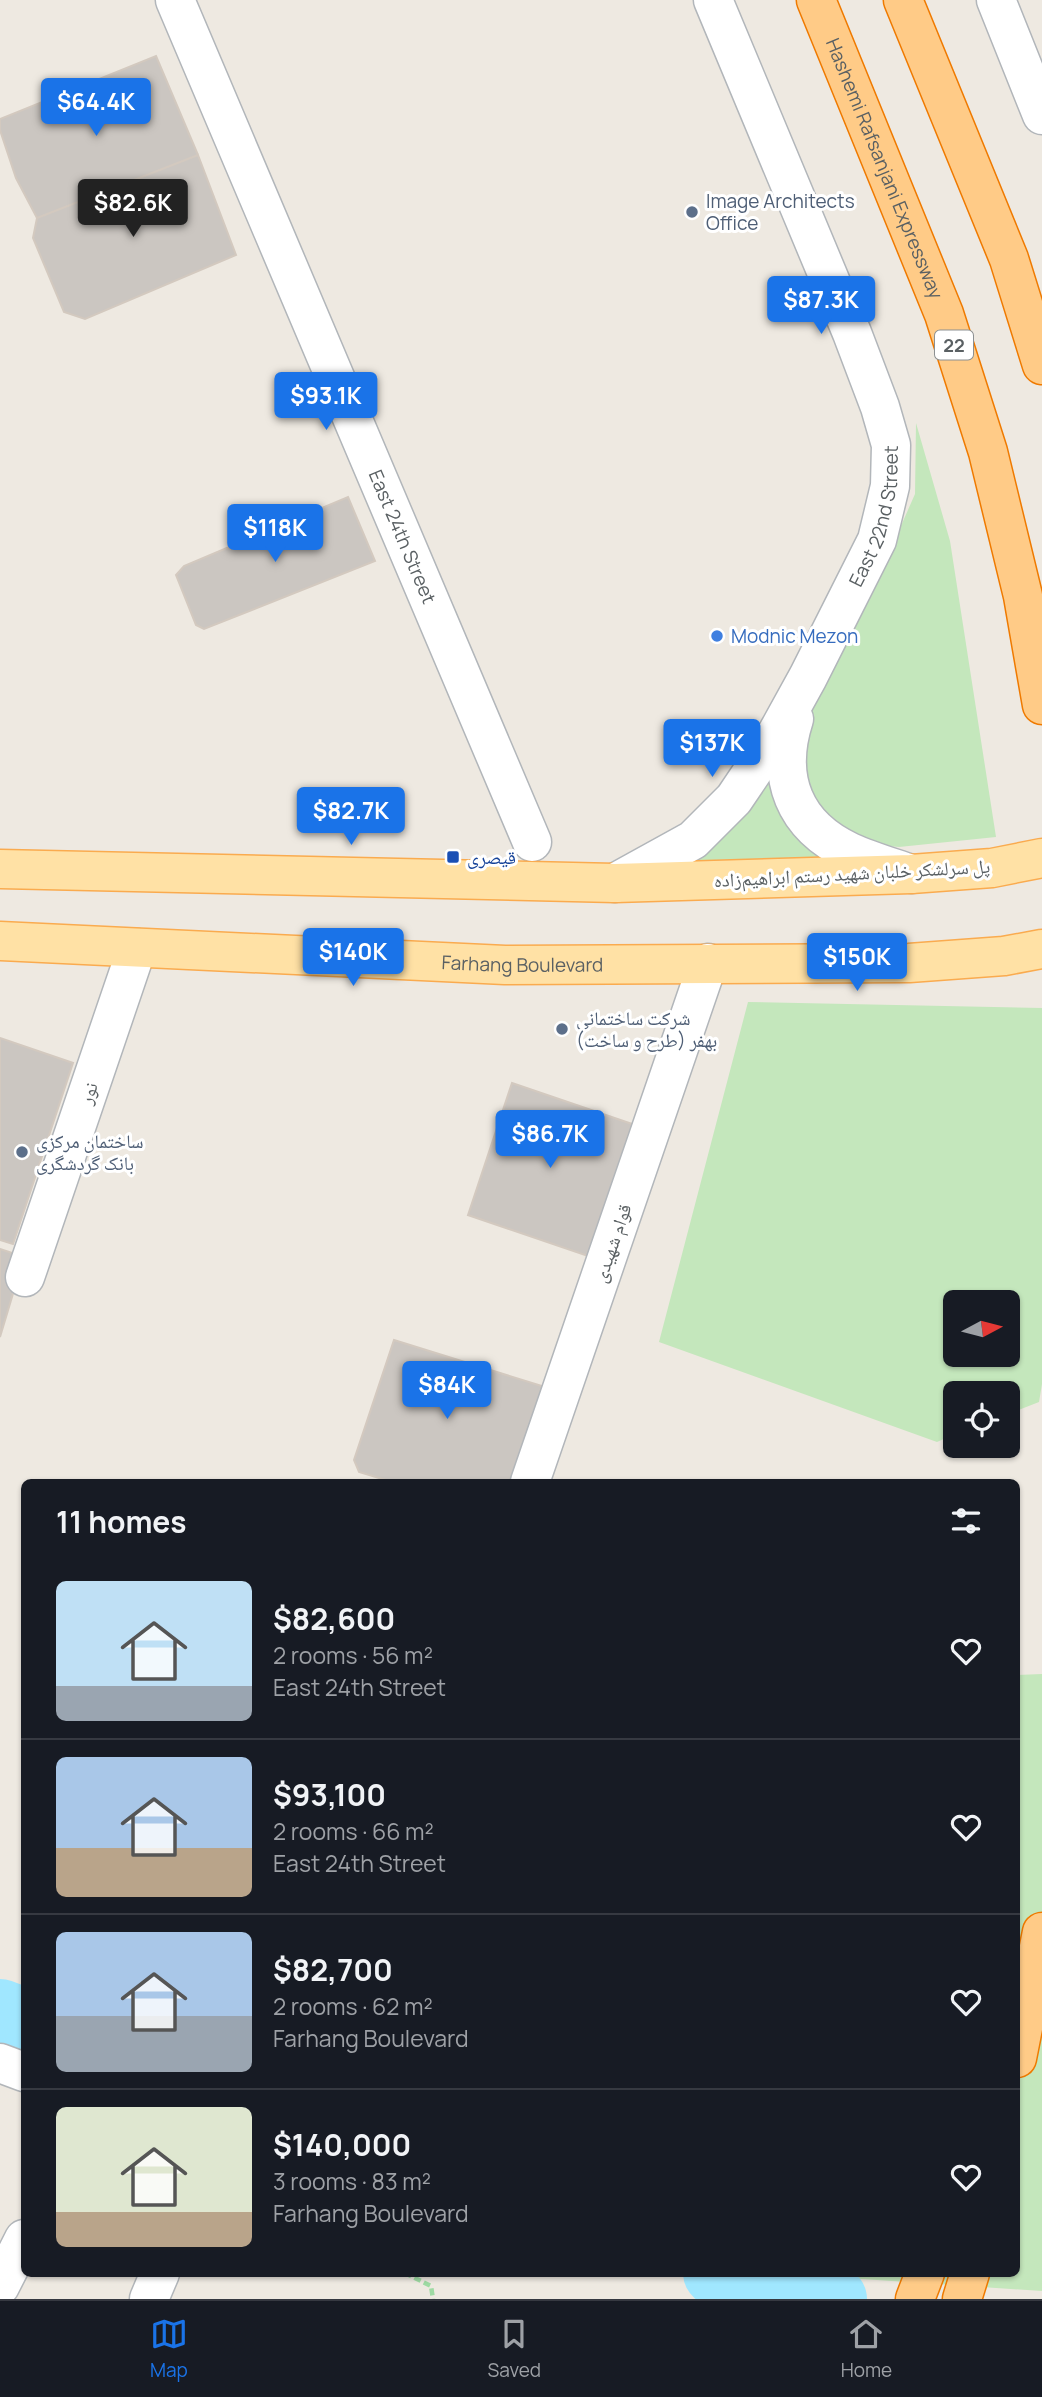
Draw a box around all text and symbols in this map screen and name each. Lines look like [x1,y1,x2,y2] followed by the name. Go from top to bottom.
[820,34,950,303] street label: Hashemi Rafsanjani Expressway
[39,78,153,138] pin: $64.4K
[57,85,135,117] text: $64.4K
[76,180,190,239] pin: $82.6K
[94,186,172,218] text: $82.6K
[706,188,855,236] place label: Image Architects Office
[684,204,700,220] marker: Image Architects Office
[764,276,878,336] pin: $87.3K
[783,283,859,315] text: $87.3K
[935,330,973,360] road number: 22
[269,372,383,432] pin: $93.1K
[290,379,362,411] text: $93.1K
[843,445,904,591] street label: East 22nd Street
[363,466,442,608] street label: East 24th Street
[226,504,324,564] pin: $118K
[243,511,307,543] text: $118K
[731,623,858,649] place label: Modnic Mezon
[709,628,725,644] marker: Modnic Mezon
[663,720,761,779] pin: $137K
[679,726,745,758] text: $137K
[294,788,408,847] pin: $82.7K
[313,794,389,826] text: $82.7K
[467,844,516,870] place label: قیصری
[445,849,461,865] marker: قیصری
[713,853,991,893] street label: پل سرلشکر خلبان شهید رستم ابراهیم‌زاده
[304,928,402,988] pin: $140K
[808,934,906,993] pin: $150K
[319,935,387,967] text: $140K
[823,940,891,972] text: $150K
[441,949,603,978] street label: Farhang Boulevard
[576,1005,717,1053] place label: شرکت ساختمانی بهفر (طرح و ساخت)
[554,1021,570,1037] marker: شرکت ساختمانی بهفر (طرح و ساخت)
[72,1079,104,1108] street label: نور
[493,1110,607,1170] pin: $86.7K
[512,1117,588,1149] text: $86.7K
[36,1128,143,1176] place label: ساختمان مرکزی بانک گردشگری
[14,1144,30,1160] marker: ساختمان مرکزی بانک گردشگری
[586,1200,639,1286] street label: قوام شهیدی
[943,1290,1020,1367] north arrow
[943,1290,1020,1458] map controls
[406,1362,488,1421] pin: $84K
[418,1368,476,1400] text: $84K
[943,1381,1020,1458] button: locate
[56,1501,187,1542] text: 11 homes
[947,1502,985,1540] icon: filters
[273,1598,395,1639] text: $82,600
[112,1609,196,1693] icon: home
[947,1632,985,1670] icon: heart
[273,1639,433,1671] text: 2 rooms · 56 m²
[273,1671,446,1703] text: East 24th Street
[273,1774,386,1815] text: $93,100
[112,1785,196,1869] icon: home
[947,1808,985,1846] icon: heart
[273,1815,434,1847] text: 2 rooms · 66 m²
[273,1847,446,1879] text: East 24th Street
[273,1949,393,1990] text: $82,700
[112,1960,196,2044] icon: home
[947,1983,985,2021] icon: heart
[273,1990,433,2022] text: 2 rooms · 62 m²
[273,2022,469,2054] text: Farhang Boulevard
[273,2124,411,2165] text: $140,000
[112,2135,196,2219] icon: home
[947,2158,985,2196] icon: heart
[273,2165,431,2197] text: 3 rooms · 83 m²
[273,2197,469,2229] text: Farhang Boulevard
[150,2315,188,2383] tab: Map
[488,2315,541,2383] tab: Saved
[841,2315,892,2383] tab: Home

